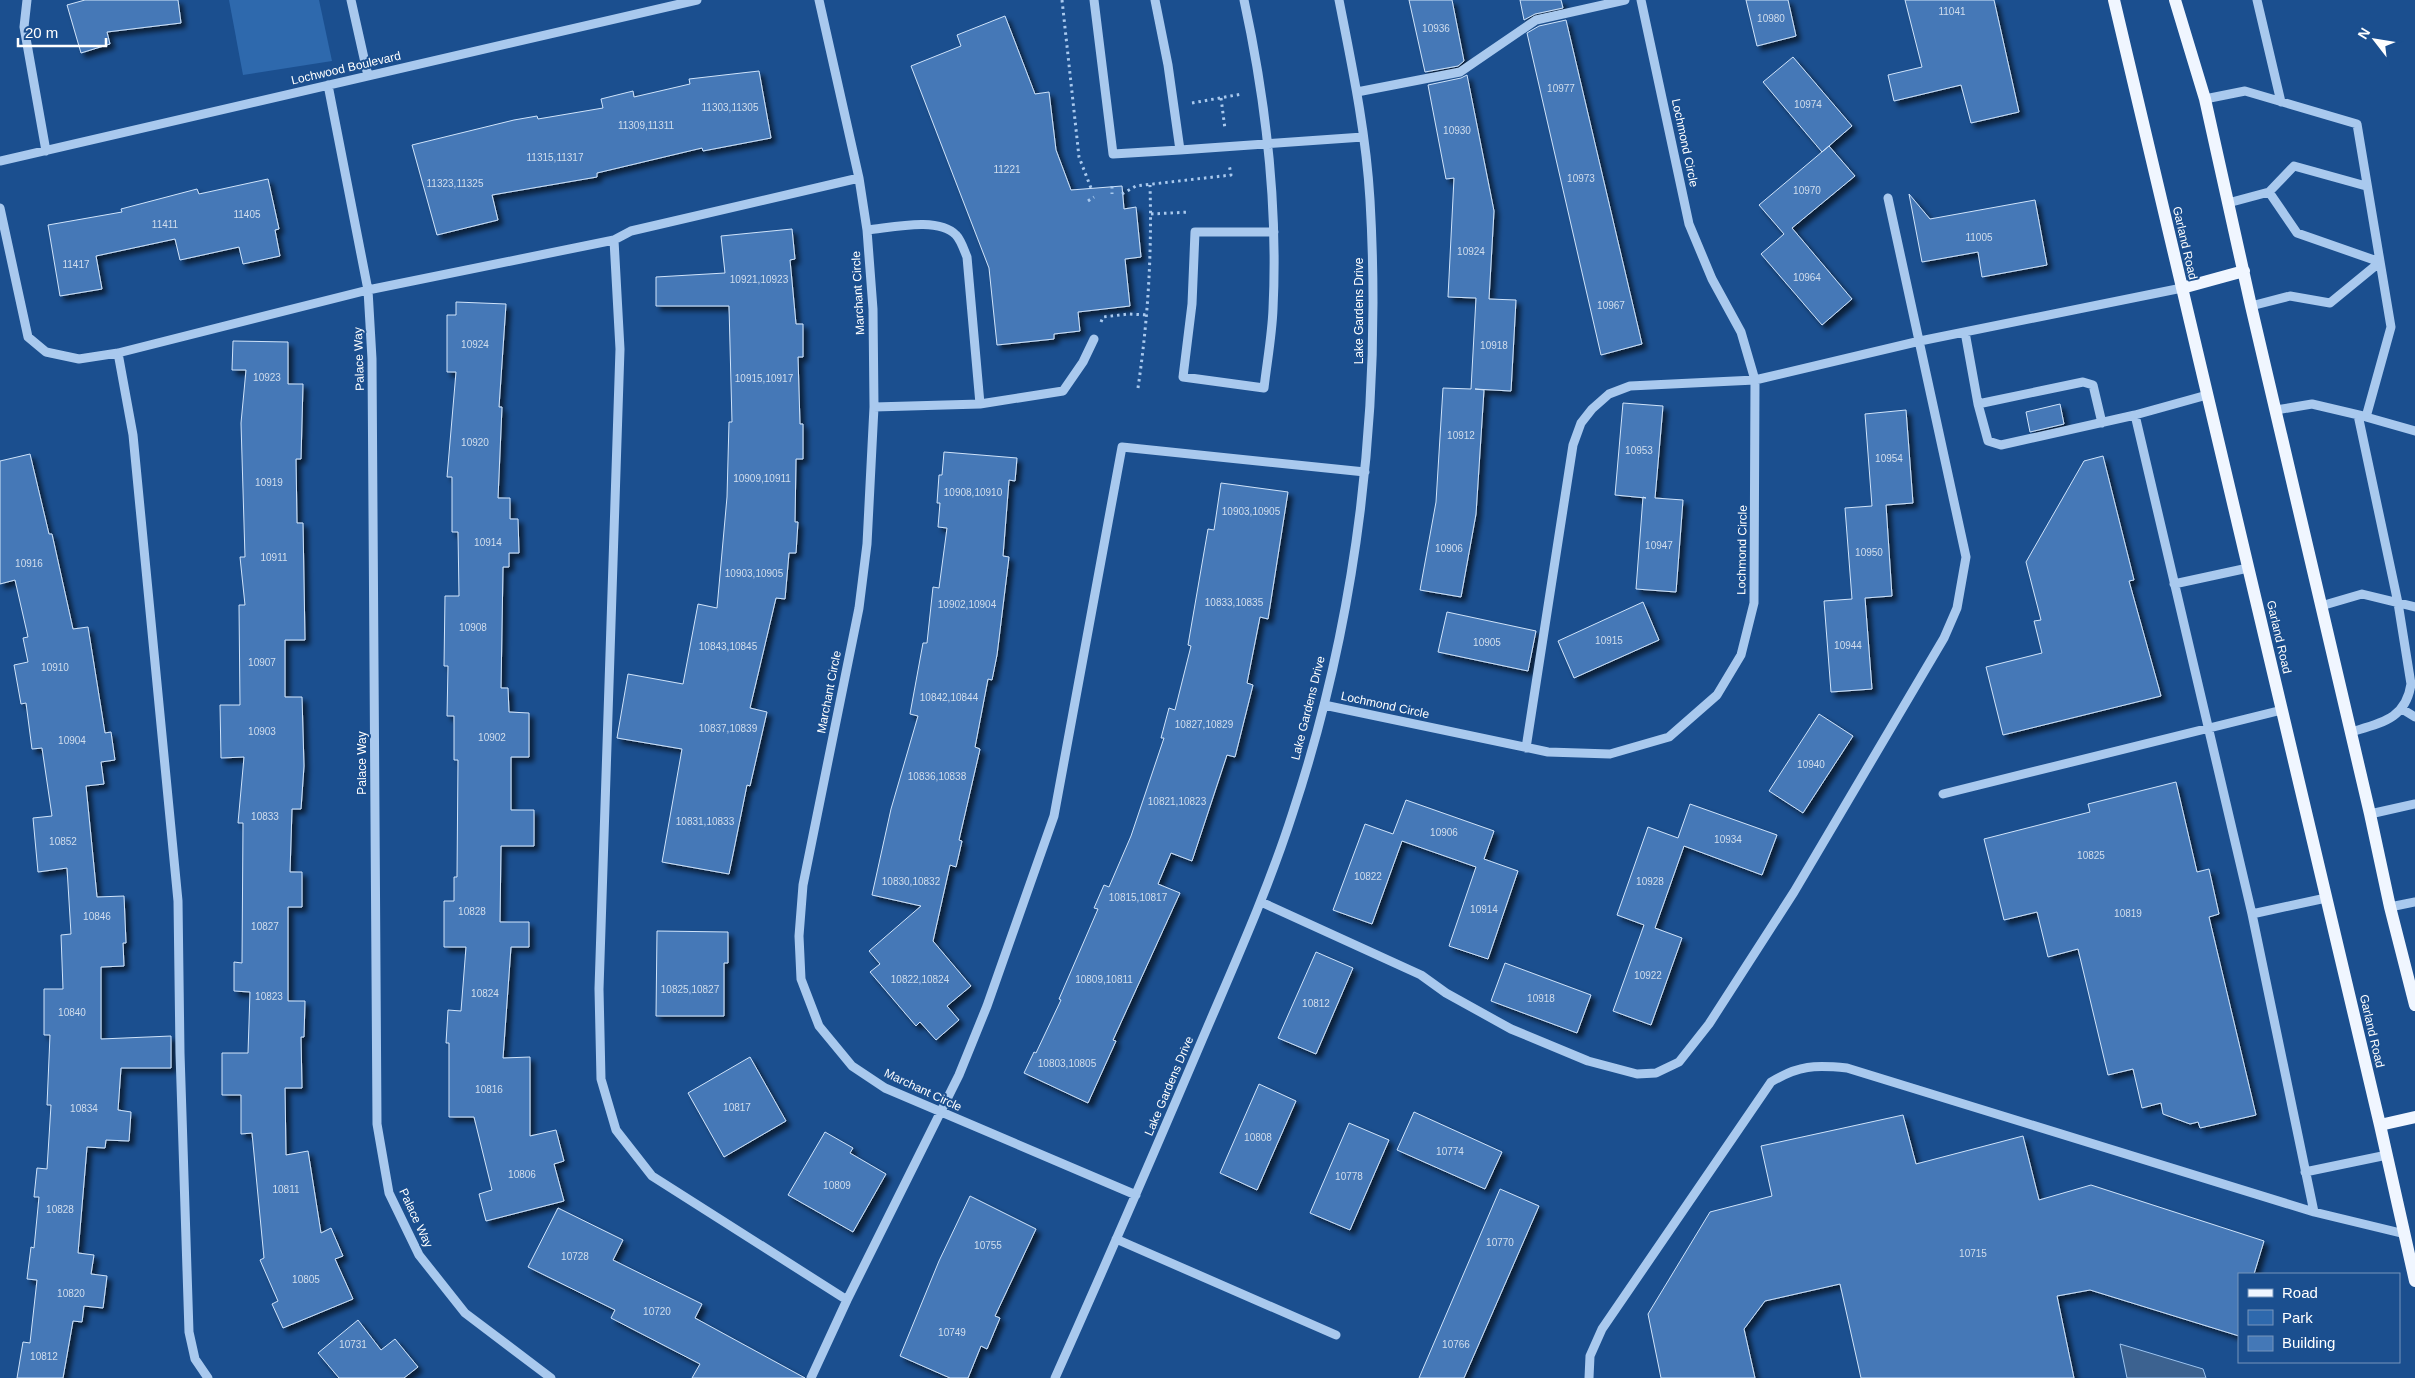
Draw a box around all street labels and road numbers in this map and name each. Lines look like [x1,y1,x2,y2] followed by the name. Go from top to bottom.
[290,49,402,87] street label: Lochwood Boulevard
[1669,98,1701,189] street label: Lochmond Circle
[2170,205,2200,281] street label: Garland Road
[849,250,867,335] street label: Marchant Circle
[1352,257,1366,364] street label: Lake Gardens Drive
[351,327,367,391] street label: Palace Way
[1734,505,1750,595] street label: Lochmond Circle
[2264,599,2294,675] street label: Garland Road
[814,649,844,735] street label: Marchant Circle
[1288,654,1328,761] street label: Lake Gardens Drive
[1340,689,1431,721] street label: Lochmond Circle
[355,731,369,795] street label: Palace Way
[2357,993,2387,1069] street label: Garland Road
[1142,1034,1196,1138] street label: Lake Gardens Drive
[882,1066,964,1114] street label: Marchant Circle
[396,1186,436,1250] street label: Palace Way

